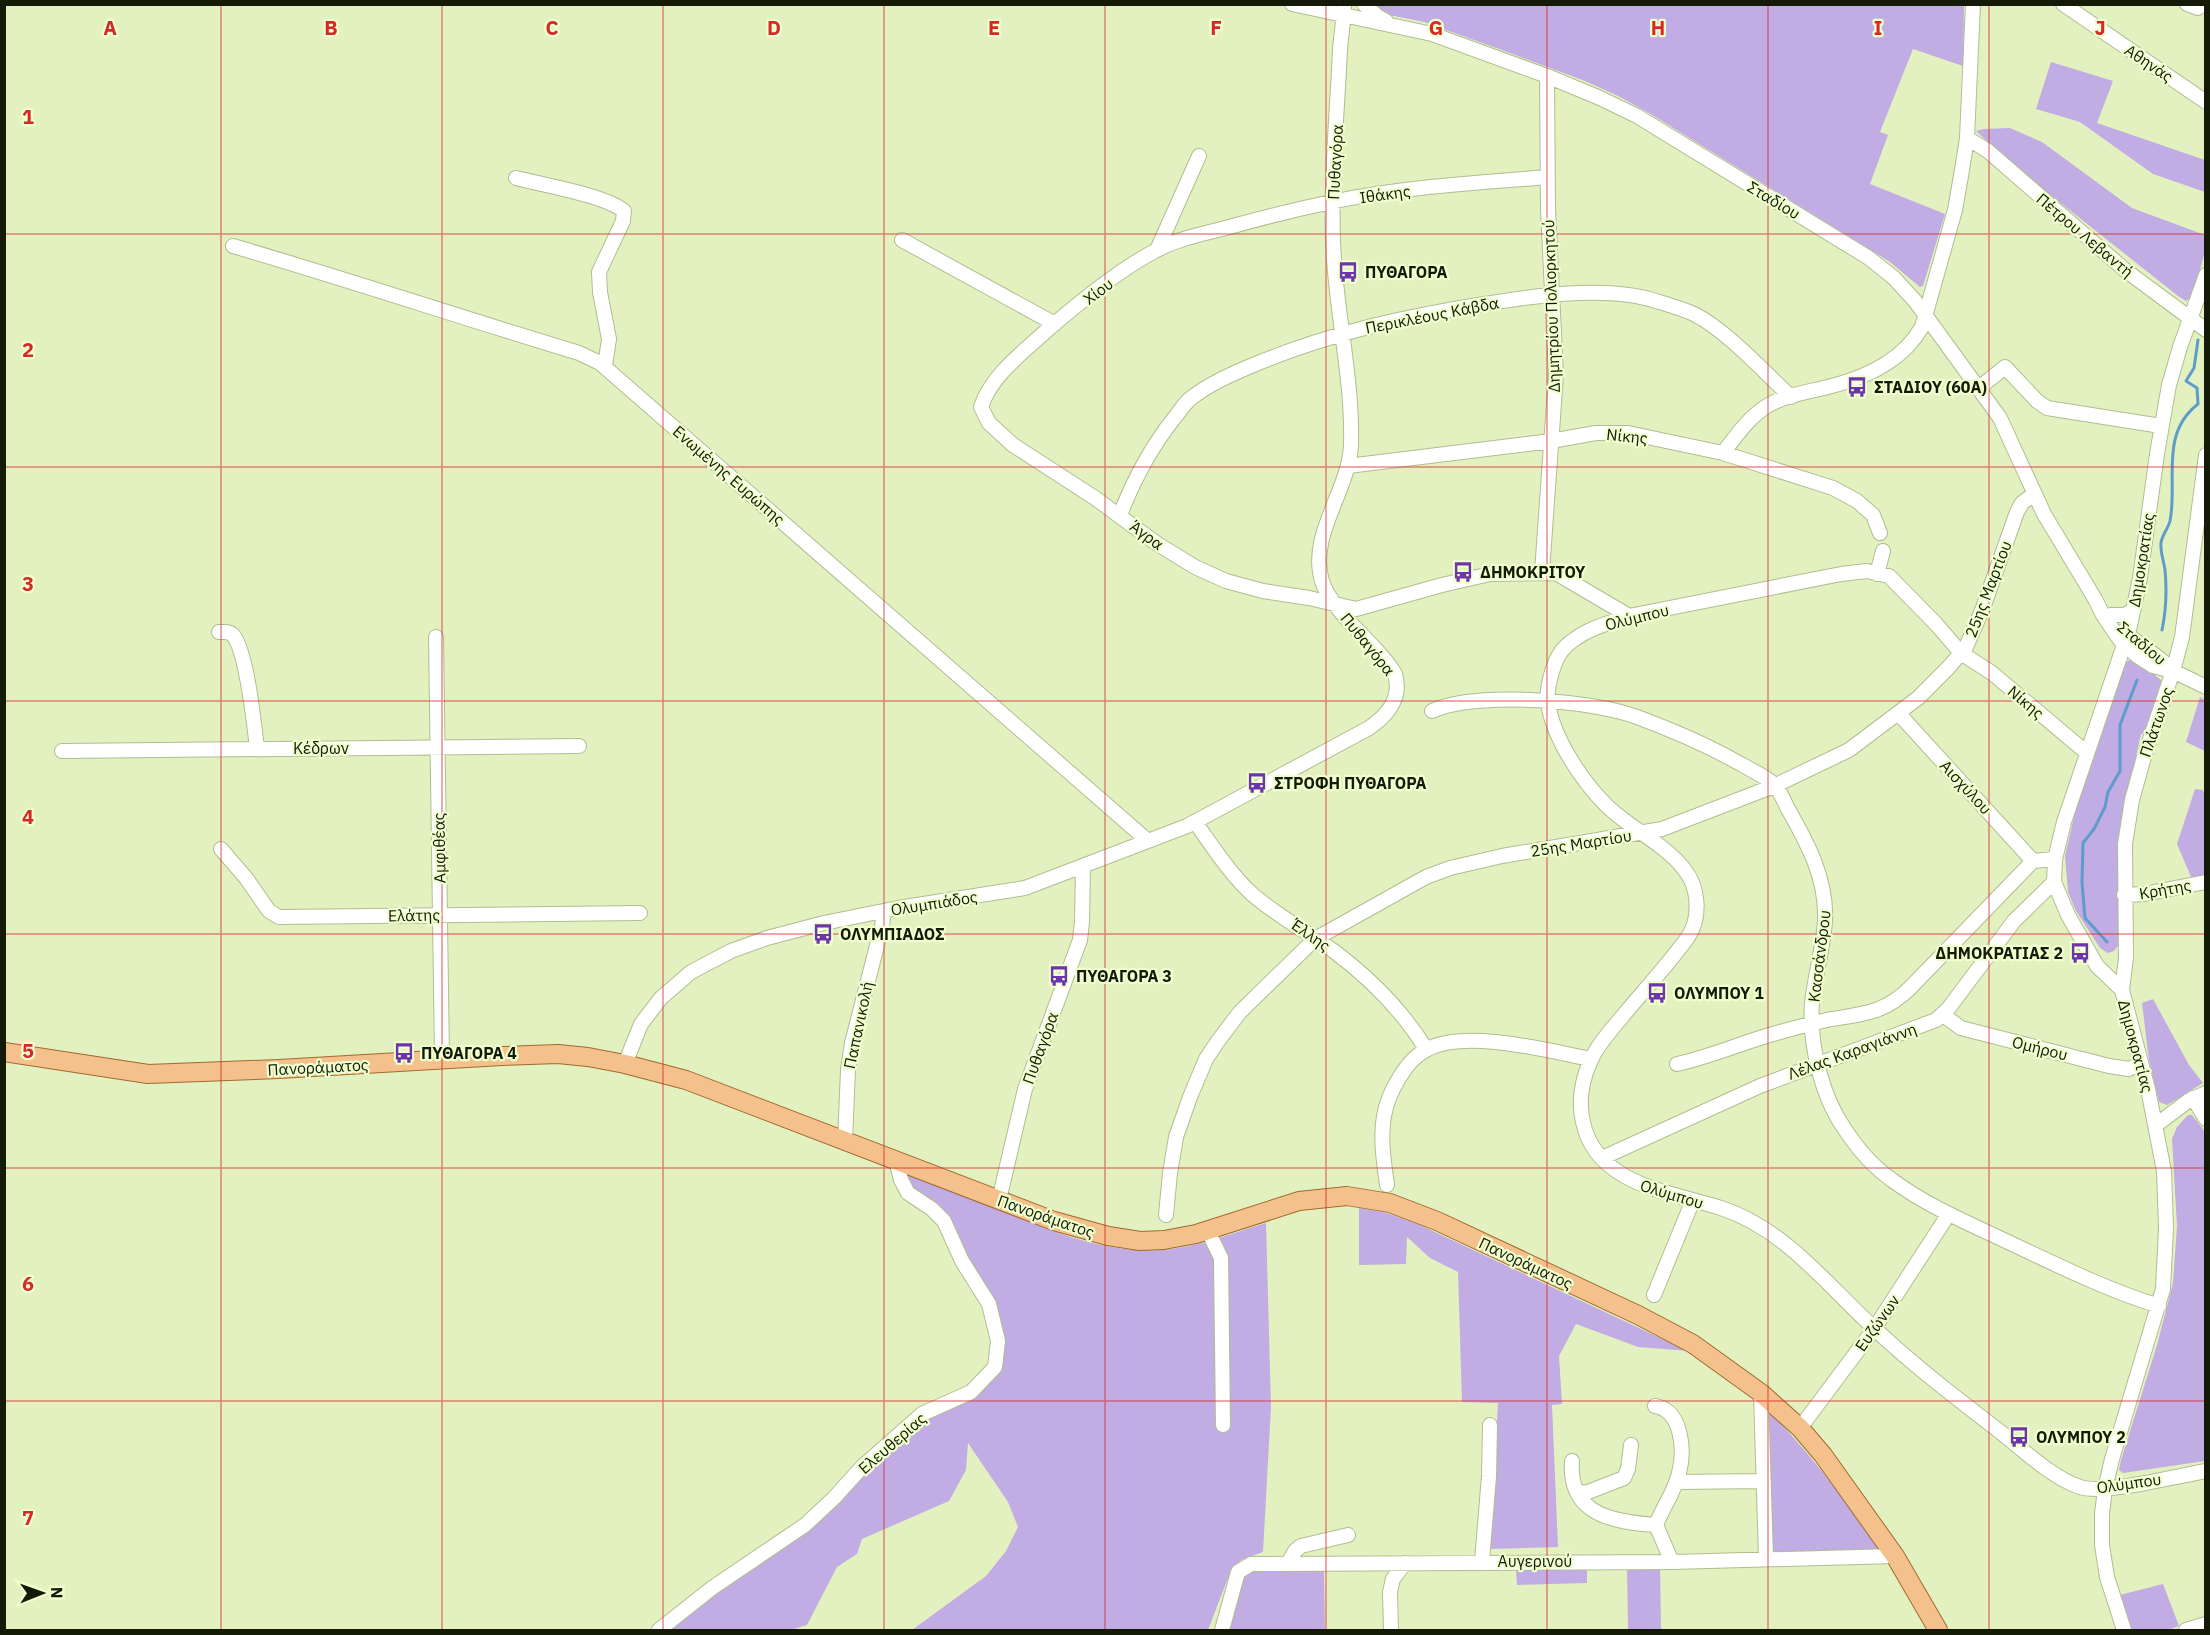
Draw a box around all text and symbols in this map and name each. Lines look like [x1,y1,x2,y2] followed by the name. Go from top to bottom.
[103,14,117,41] text: A
[324,14,338,41] text: B
[545,14,559,41] text: C
[767,14,781,41] text: D
[988,14,1000,41] text: E
[1210,14,1222,41] text: F
[1429,14,1443,41] text: G
[1651,14,1665,41] text: H
[1874,14,1882,41] text: I
[2094,14,2106,41] text: J
[2121,40,2177,87] street label: Αθηνάς
[22,103,34,130] text: 1
[1323,124,1347,200] street label: Πυθαγόρα
[1744,177,1804,223] street label: Σταδίου
[1358,181,1412,207] street label: Ιθάκης
[2032,189,2138,281] street label: Πέτρου Λεβαντή
[1538,219,1564,393] street label: Δημητρίου Πολιορκητού
[1336,260,1360,284] bus stop icon: ΠΥΘΑΓΟΡΑ
[1365,262,1448,282] place label: ΠΥΘΑΓΟΡΑ
[1079,273,1117,309] street label: Χίου
[1363,292,1501,338] street label: Περικλέους Κάβδα
[22,336,34,363] text: 2
[1845,375,1869,399] bus stop icon: ΣΤΑΔΙΟΥ (60A)
[1874,377,1987,397] place label: ΣΤΑΔΙΟΥ (60A)
[669,421,789,529] street label: Ενωμένης Ευρώπης
[1605,424,1649,448] street label: Νίκης
[2124,511,2158,609] street label: Δημοκρατίας
[1126,516,1168,554] street label: Άγρα
[1960,538,2016,640] street label: 25ης Μαρτίου
[1451,560,1475,584] bus stop icon: ΔΗΜΟΚΡΙΤΟΥ
[1480,562,1586,582] place label: ΔΗΜΟΚΡΙΤΟΥ
[22,570,34,597] text: 3
[1603,599,1671,635] street label: Ολύμπου
[1336,608,1400,680] street label: Πυθαγόρα
[2113,617,2171,669] street label: Σταδίου
[2004,681,2048,723] street label: Νίκης
[2135,684,2177,760] street label: Πλάτωνος
[293,738,349,758] street label: Κέδρων
[1936,756,1996,818] street label: Αισχύλου
[1245,771,1269,795] bus stop icon: ΣΤΡΟΦΗ ΠΥΘΑΓΟΡΑ
[1274,773,1427,793] place label: ΣΤΡΟΦΗ ΠΥΘΑΓΟΡΑ
[22,803,34,830] text: 4
[428,812,450,884] street label: Αμφιθέας
[1529,825,1633,861] street label: 25ης Μαρτίου
[2138,875,2193,903] street label: Κρήτης
[889,886,979,920] street label: Ολυμπιάδος
[388,905,441,925] street label: Ελάτης
[1803,909,1835,1003] street label: Κασσάνδρου
[1287,914,1335,956] street label: Έλλης
[811,922,835,946] bus stop icon: ΟΛΥΜΠΙΑΔΟΣ
[840,924,945,944] place label: ΟΛΥΜΠΙΑΔΟΣ
[2068,941,2092,965] bus stop icon: ΔΗΜΟΚΡΑΤΙΑΣ 2
[1935,943,2063,963] place label: ΔΗΜΟΚΡΑΤΙΑΣ 2
[1047,964,1071,988] bus stop icon: ΠΥΘΑΓΟΡΑ 3
[1076,966,1172,986] place label: ΠΥΘΑΓΟΡΑ 3
[839,979,877,1071] street label: Παπανικολή
[1645,981,1669,1005] bus stop icon: ΟΛΥΜΠΟΥ 1
[1674,983,1764,1003] place label: ΟΛΥΜΠΟΥ 1
[2114,997,2158,1095] street label: Δημοκρατίας
[1018,1009,1062,1087] street label: Πυθαγόρα
[1785,1018,1919,1084] street label: Λέλας Καραγιάννη
[2010,1031,2070,1065] street label: Ομήρου
[22,1037,34,1064] text: 5
[392,1041,416,1065] bus stop icon: ΠΥΘΑΓΟΡΑ 4
[421,1043,517,1063] place label: ΠΥΘΑΓΟΡΑ 4
[267,1054,369,1080] street label: Πανοράματος
[1638,1175,1706,1213] street label: Ολύμπου
[995,1190,1097,1242] street label: Πανοράματος
[1476,1233,1576,1294] street label: Πανοράματος
[22,1270,34,1297] text: 6
[1850,1291,1904,1355] street label: Ευζώνων
[854,1408,930,1478] street label: Ελευθερίας
[2007,1425,2031,1449] bus stop icon: ΟΛΥΜΠΟΥ 2
[2036,1427,2126,1447] place label: ΟΛΥΜΠΟΥ 2
[2095,1469,2163,1497] street label: Ολύμπου
[22,1504,34,1531] text: 7
[1498,1551,1572,1571] street label: Αυγερινού
[12,1563,72,1623] north arrow
[47,1587,67,1599] text: N

